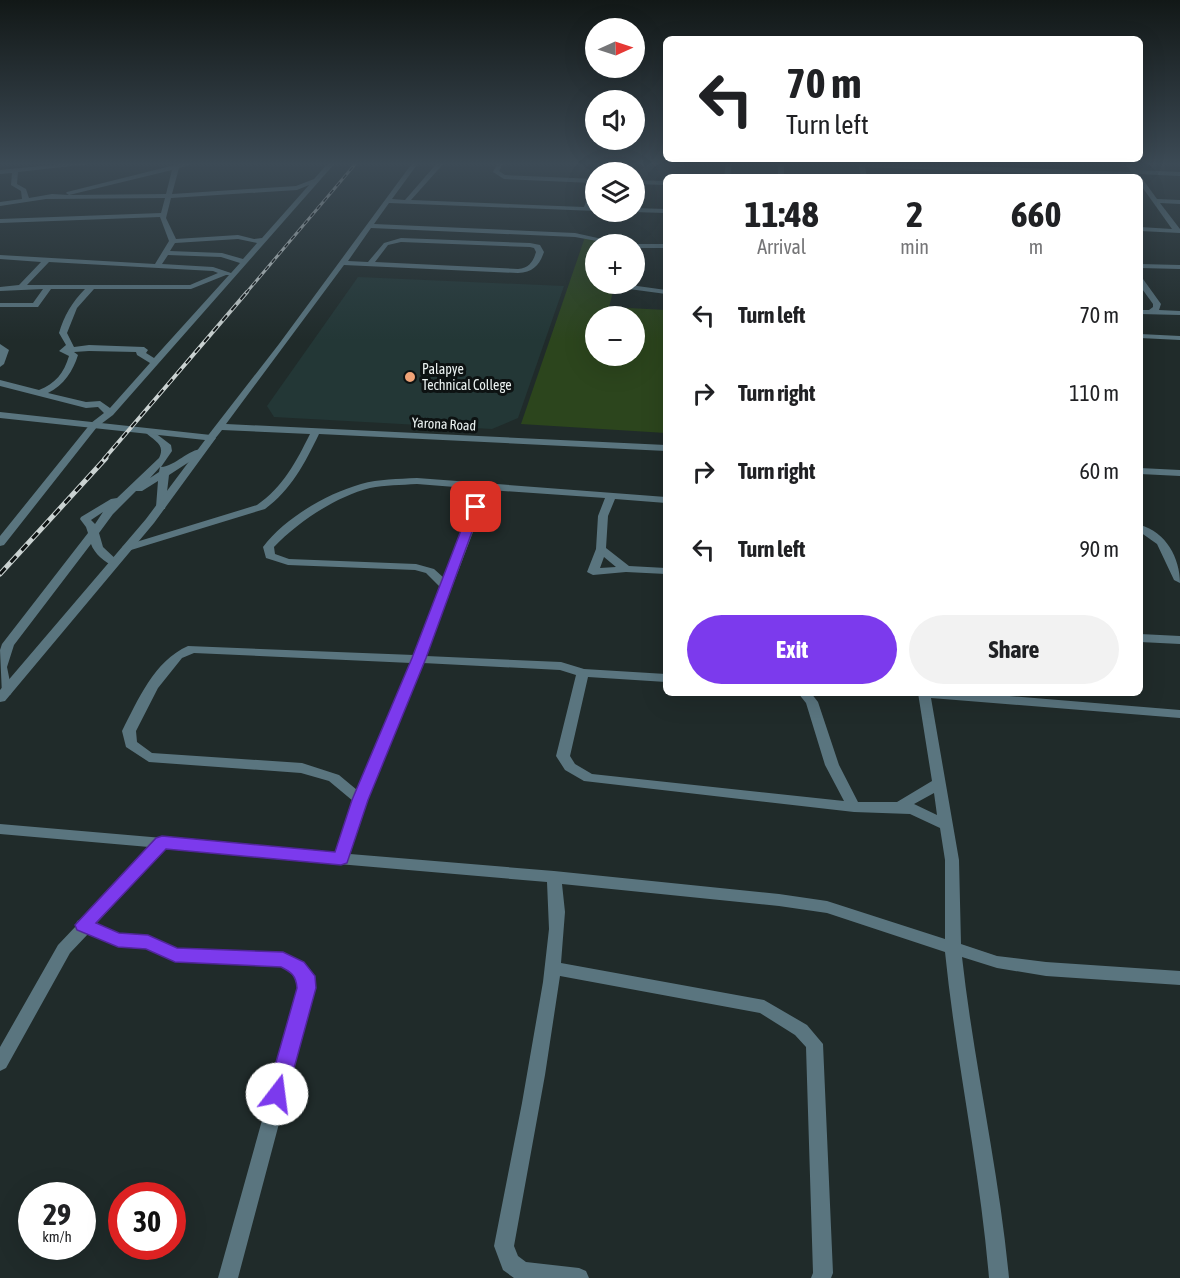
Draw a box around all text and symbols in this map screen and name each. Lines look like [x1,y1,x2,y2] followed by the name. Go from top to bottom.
[585,18,645,78] north arrow
[585,18,645,366] map controls
[786,59,861,107] text: 70 m
[687,60,765,138] icon: left
[585,90,645,150] button: sound
[786,109,869,140] text: Turn left
[585,162,645,222] button: layers
[745,193,819,235] text: 11:48
[906,193,923,235] text: 2
[1011,193,1061,235] text: 660
[585,234,645,294] button: +
[757,235,806,258] text: Arrival
[900,235,929,258] text: min
[1029,235,1043,258] text: m
[687,299,720,332] icon: left
[738,302,805,328] text: Turn left
[1079,302,1119,328] text: 70 m
[585,306,645,366] button: −
[422,361,512,393] place label: Palapye Technical College
[403,370,417,384] marker: Palapye Technical College
[687,377,720,410] icon: right
[738,380,815,406] text: Turn right
[1069,380,1119,406] text: 110 m
[411,414,477,434] street label: Yarona Road
[687,455,720,488] icon: right
[738,458,815,484] text: Turn right
[1079,458,1119,484] text: 60 m
[450,481,501,532] pin
[459,490,492,523] icon: arrive
[687,533,720,566] icon: left
[738,536,805,562] text: Turn left
[1079,536,1119,562] text: 90 m
[687,615,897,684] button: Exit
[909,615,1119,684] button: Share
[245,1062,309,1126] position arrow
[108,1182,186,1260] speed limit sign: 30
[43,1197,71,1231] text: 29
[42,1228,72,1245] text: km/h

